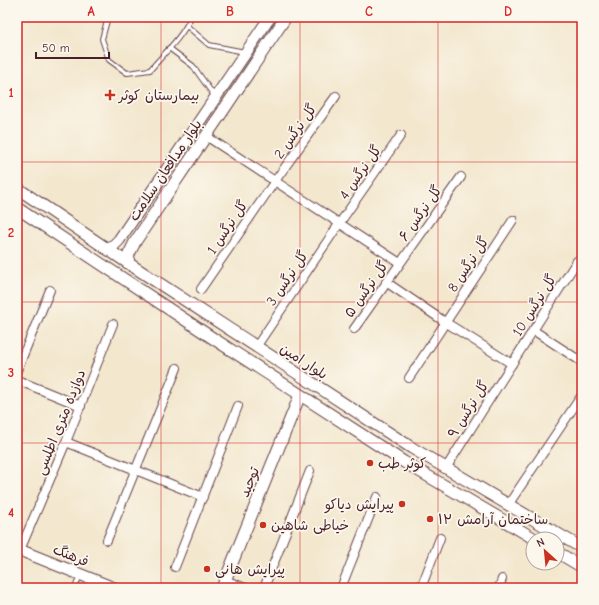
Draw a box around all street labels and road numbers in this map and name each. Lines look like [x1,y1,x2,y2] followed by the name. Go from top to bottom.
[270,101,320,162] street label: گل نرگس 2
[125,116,206,224] street label: بلوار مدافعان سلامت
[336,142,385,203] street label: گل نرگس 4
[395,182,446,244] street label: گل نرگس ۶
[203,197,252,257] street label: گل نرگس 1
[444,233,493,295] street label: گل نرگس 8
[263,248,312,309] street label: گل نرگس 3
[341,258,392,321] street label: گل نرگس ۵
[509,271,560,339] street label: گل نرگس 10
[277,340,331,383] street label: بلوار امین
[32,367,89,477] street label: دوازده متری اطلسی
[444,377,493,441] street label: گل نرگس ۹
[236,464,263,500] street label: توحید
[50,541,91,570] street label: فرهنگ

